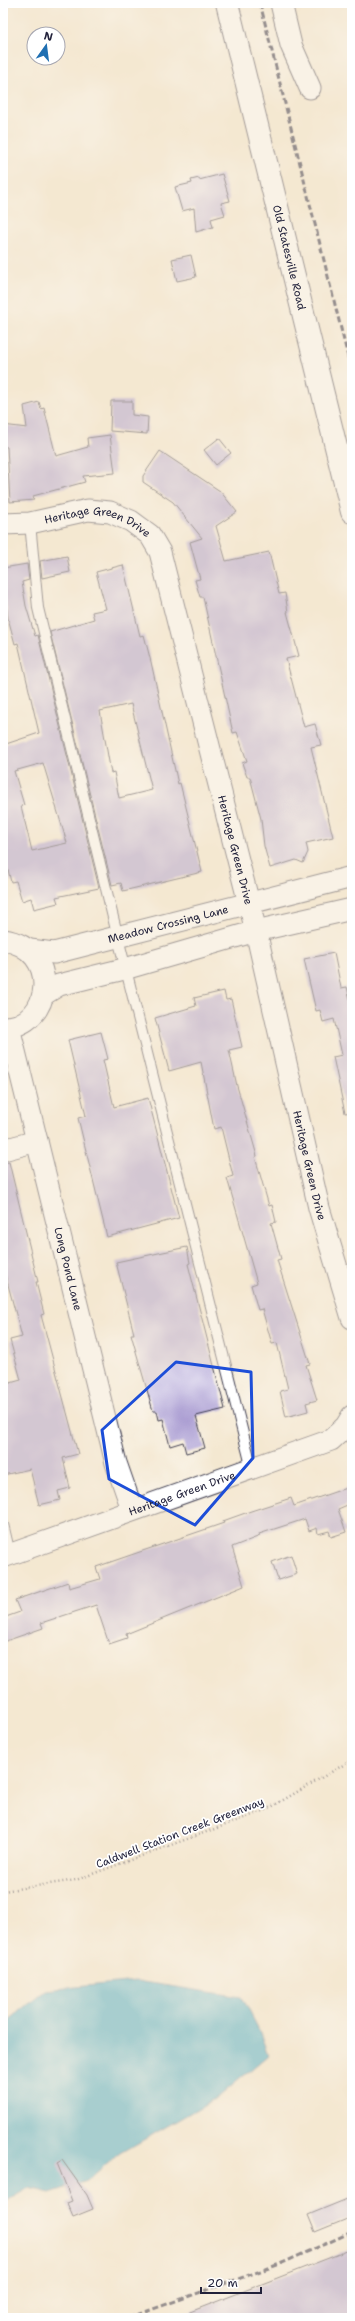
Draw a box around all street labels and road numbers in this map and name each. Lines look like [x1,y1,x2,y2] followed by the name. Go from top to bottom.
[269,203,310,312] street label: Old Statesville Road
[43,502,154,541] street label: Heritage Green Drive
[214,794,257,906] street label: Heritage Green Drive
[106,901,230,946] street label: Meadow Crossing Lane
[290,1109,330,1222] street label: Heritage Green Drive
[51,1226,86,1312] street label: Long Pond Lane
[126,1467,237,1519] street label: Heritage Green Drive
[94,1794,266,1872] street label: Caldwell Station Creek Greenway

